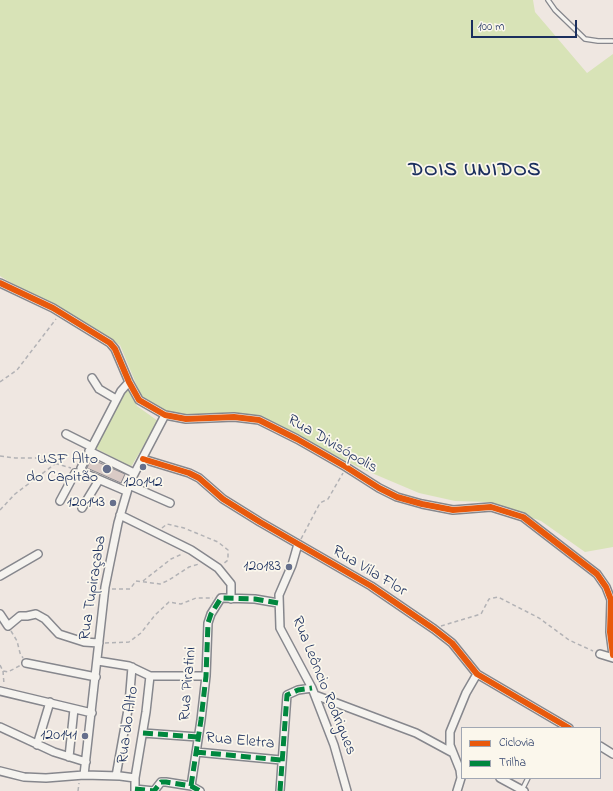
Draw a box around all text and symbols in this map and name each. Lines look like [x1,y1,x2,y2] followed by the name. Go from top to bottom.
[473,12,579,38] scale bar
[478,18,505,36] text: 100 m
[409,160,541,184] district label: DOIS UNIDOS
[283,411,381,479] street label: Rua Divisópolis
[26,450,98,488] place label: USF Alto do Capitão
[138,462,148,472] marker: 120142
[101,463,113,475] marker: USF Alto do Capitão
[123,473,163,493] place label: 120142
[67,493,105,513] place label: 120143
[108,498,118,508] marker: 120143
[76,534,112,642] street label: Rua Tupiraçaba
[328,542,410,602] street label: Rua Vila Flor
[243,557,281,577] place label: 120183
[284,562,294,572] marker: 120183
[286,614,360,758] street label: Rua Leôncio Rodrigues
[176,646,202,722] street label: Rua Piratini
[114,685,144,765] street label: Rua do Alto
[40,726,77,746] place label: 120141
[461,727,601,779] legend
[205,729,275,755] street label: Rua Eletra
[80,731,90,741] marker: 120141
[499,734,535,752] text: Ciclovia
[499,754,526,772] text: Trilha

